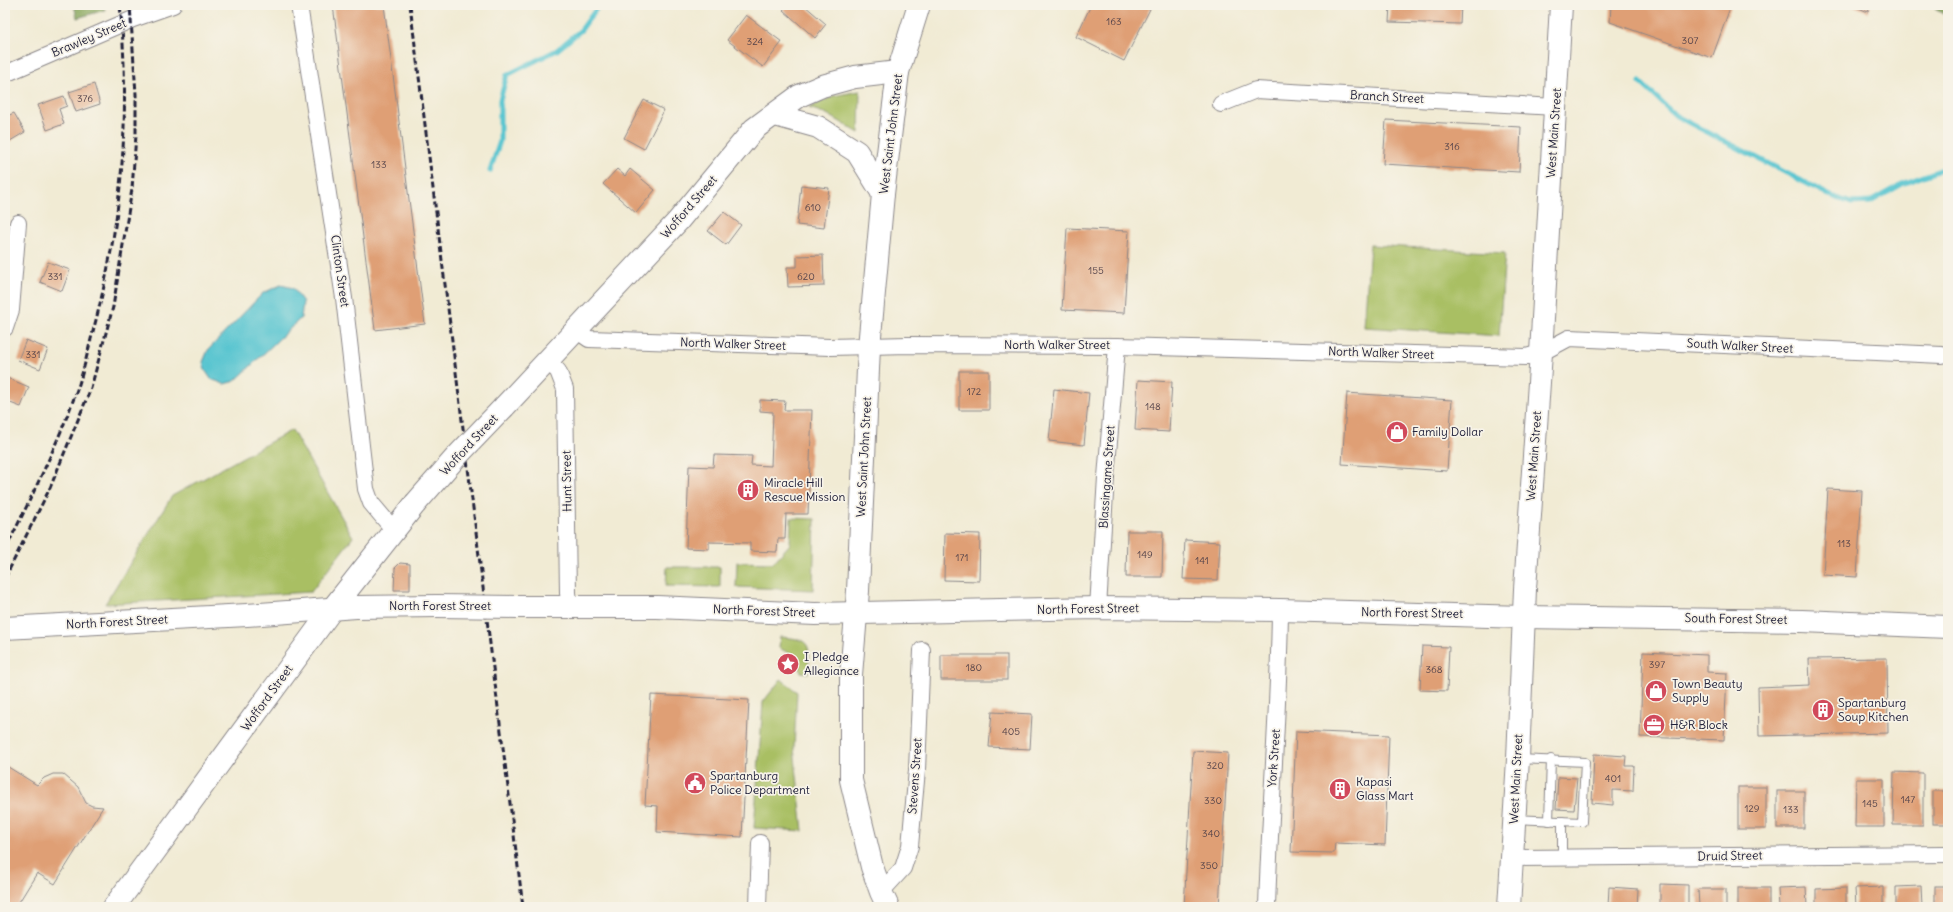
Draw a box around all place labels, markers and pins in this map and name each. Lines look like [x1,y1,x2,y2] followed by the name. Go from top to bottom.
[1384,419,1410,445] shop icon: Family Dollar
[1412,424,1483,439] place label: Family Dollar
[764,475,845,504] place label: Miracle Hill Rescue Mission
[735,477,761,503] building icon: Miracle Hill Rescue Mission
[804,649,859,678] place label: I Pledge Allegiance
[775,651,801,677] place icon: I Pledge Allegiance
[1672,676,1742,705] place label: Town Beauty Supply
[1643,678,1669,704] shop icon: Town Beauty Supply
[1838,695,1909,724] place label: Spartanburg Soup Kitchen
[1810,697,1836,723] building icon: Spartanburg Soup Kitchen
[1641,712,1667,738] office icon: H&R Block
[1670,717,1728,732] place label: H&R Block
[710,768,810,797] place label: Spartanburg Police Department
[682,770,708,796] public building icon: Spartanburg Police Department
[1356,774,1413,803] place label: Kapasi Glass Mart
[1327,776,1353,802] building icon: Kapasi Glass Mart

